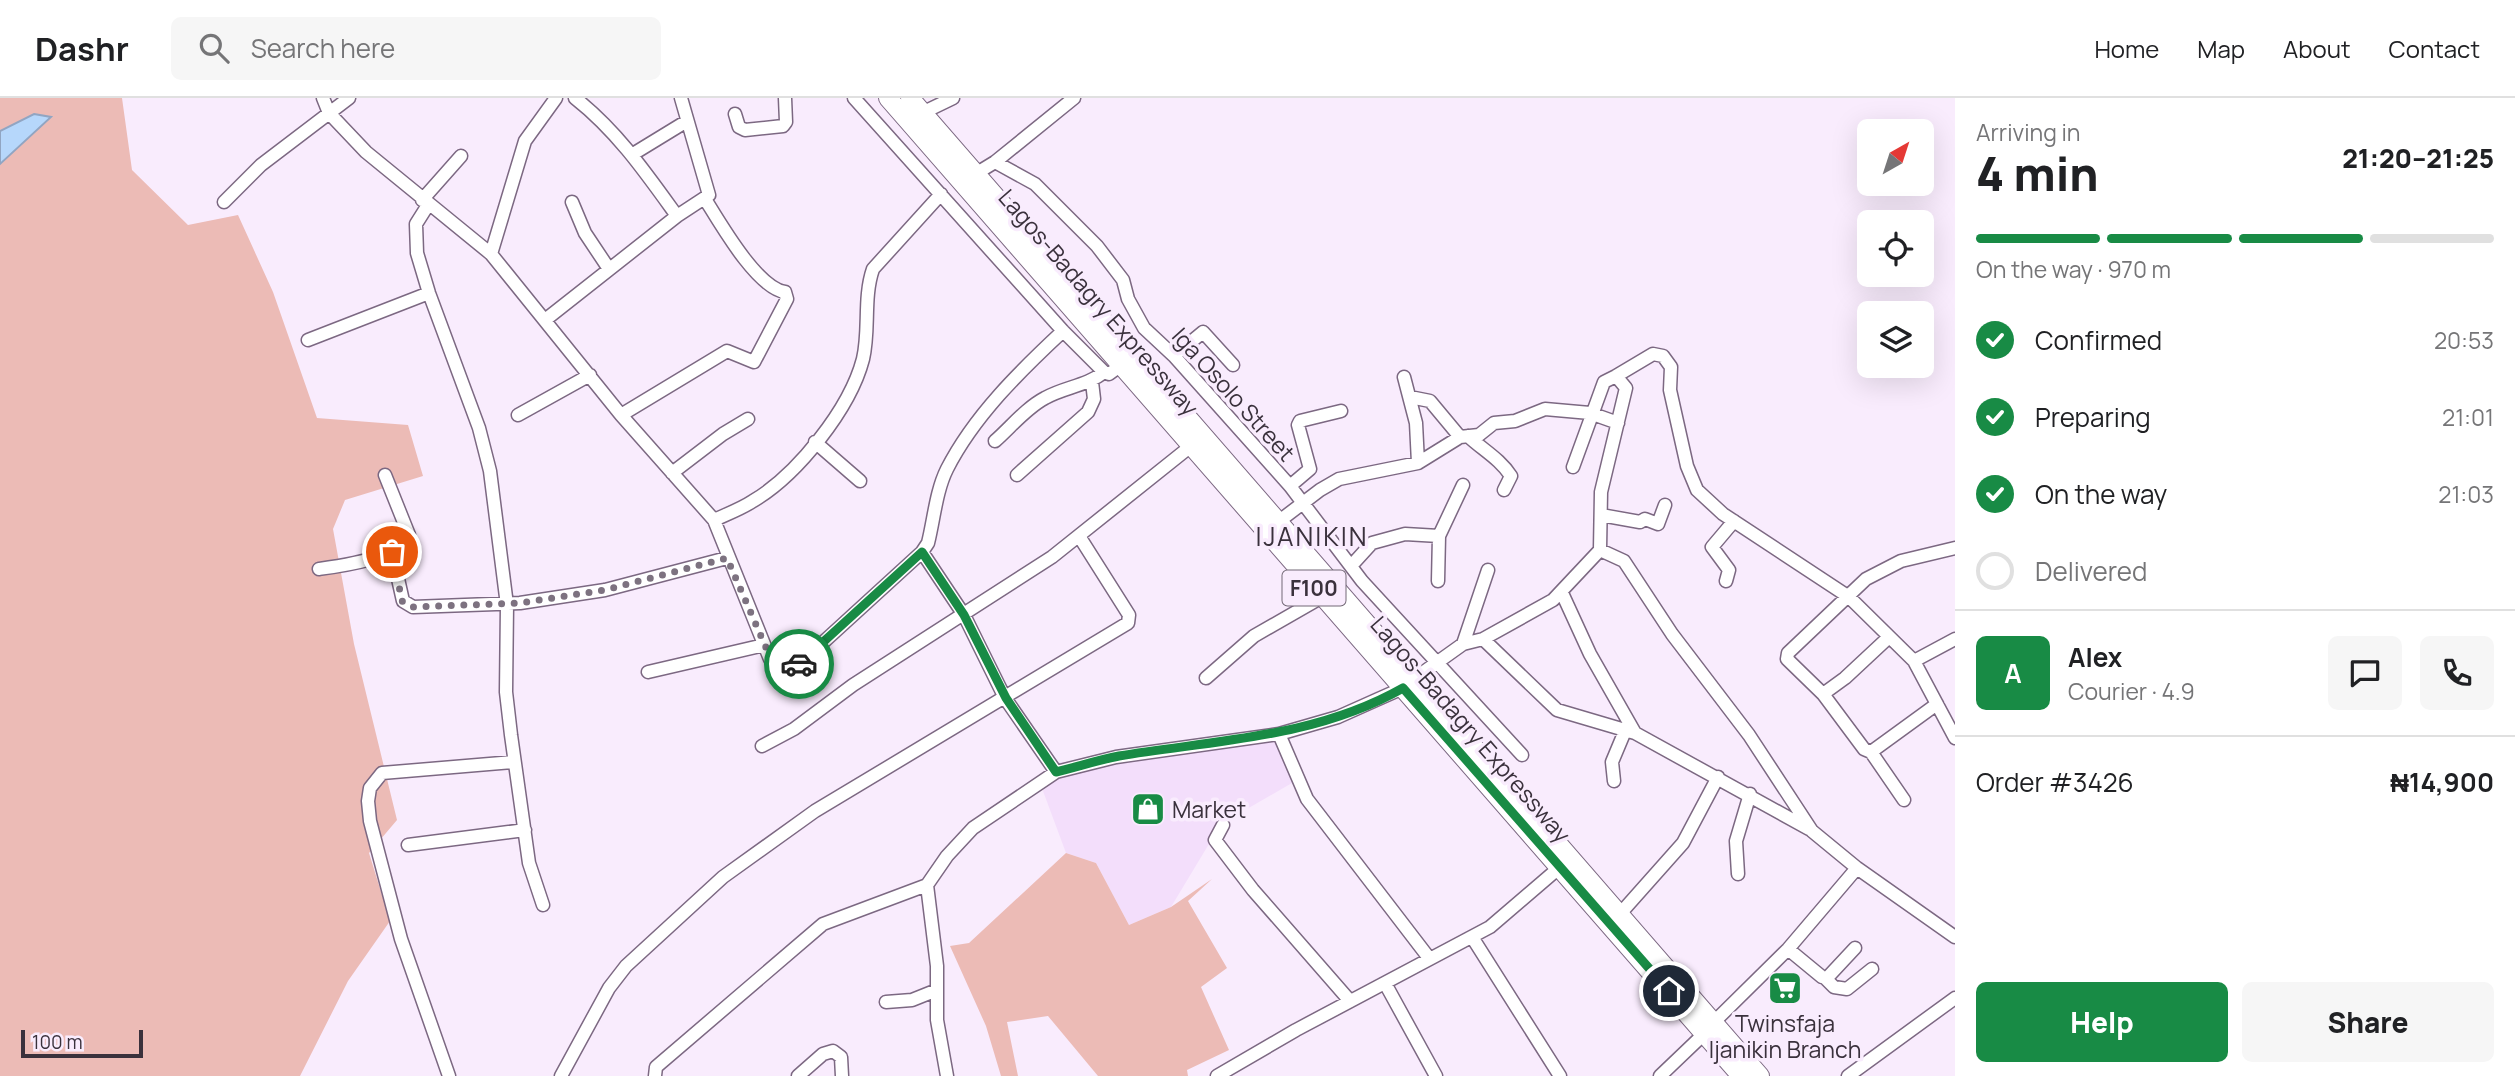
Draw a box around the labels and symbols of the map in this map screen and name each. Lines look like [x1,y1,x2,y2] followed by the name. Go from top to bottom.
[1857,119,1934,196] north arrow
[992,182,1206,422] street label: Lagos-Badagry Expressway
[1165,320,1303,468] street label: Iga Osolo Street
[1255,518,1369,554] district label: IJANIKIN
[362,522,422,582] pin
[1282,570,1346,606] road number: F100
[1364,609,1578,849] street label: Lagos-Badagry Expressway
[764,629,834,699] courier
[1129,790,1167,828] shop icon: Market
[1172,793,1246,825] place label: Market
[1639,961,1699,1021] pin
[1766,969,1804,1007] supermarket icon: Twinsfaja Ijanikin Branch
[1709,1007,1861,1065] place label: Twinsfaja Ijanikin Branch
[21,1027,144,1059] scale bar

